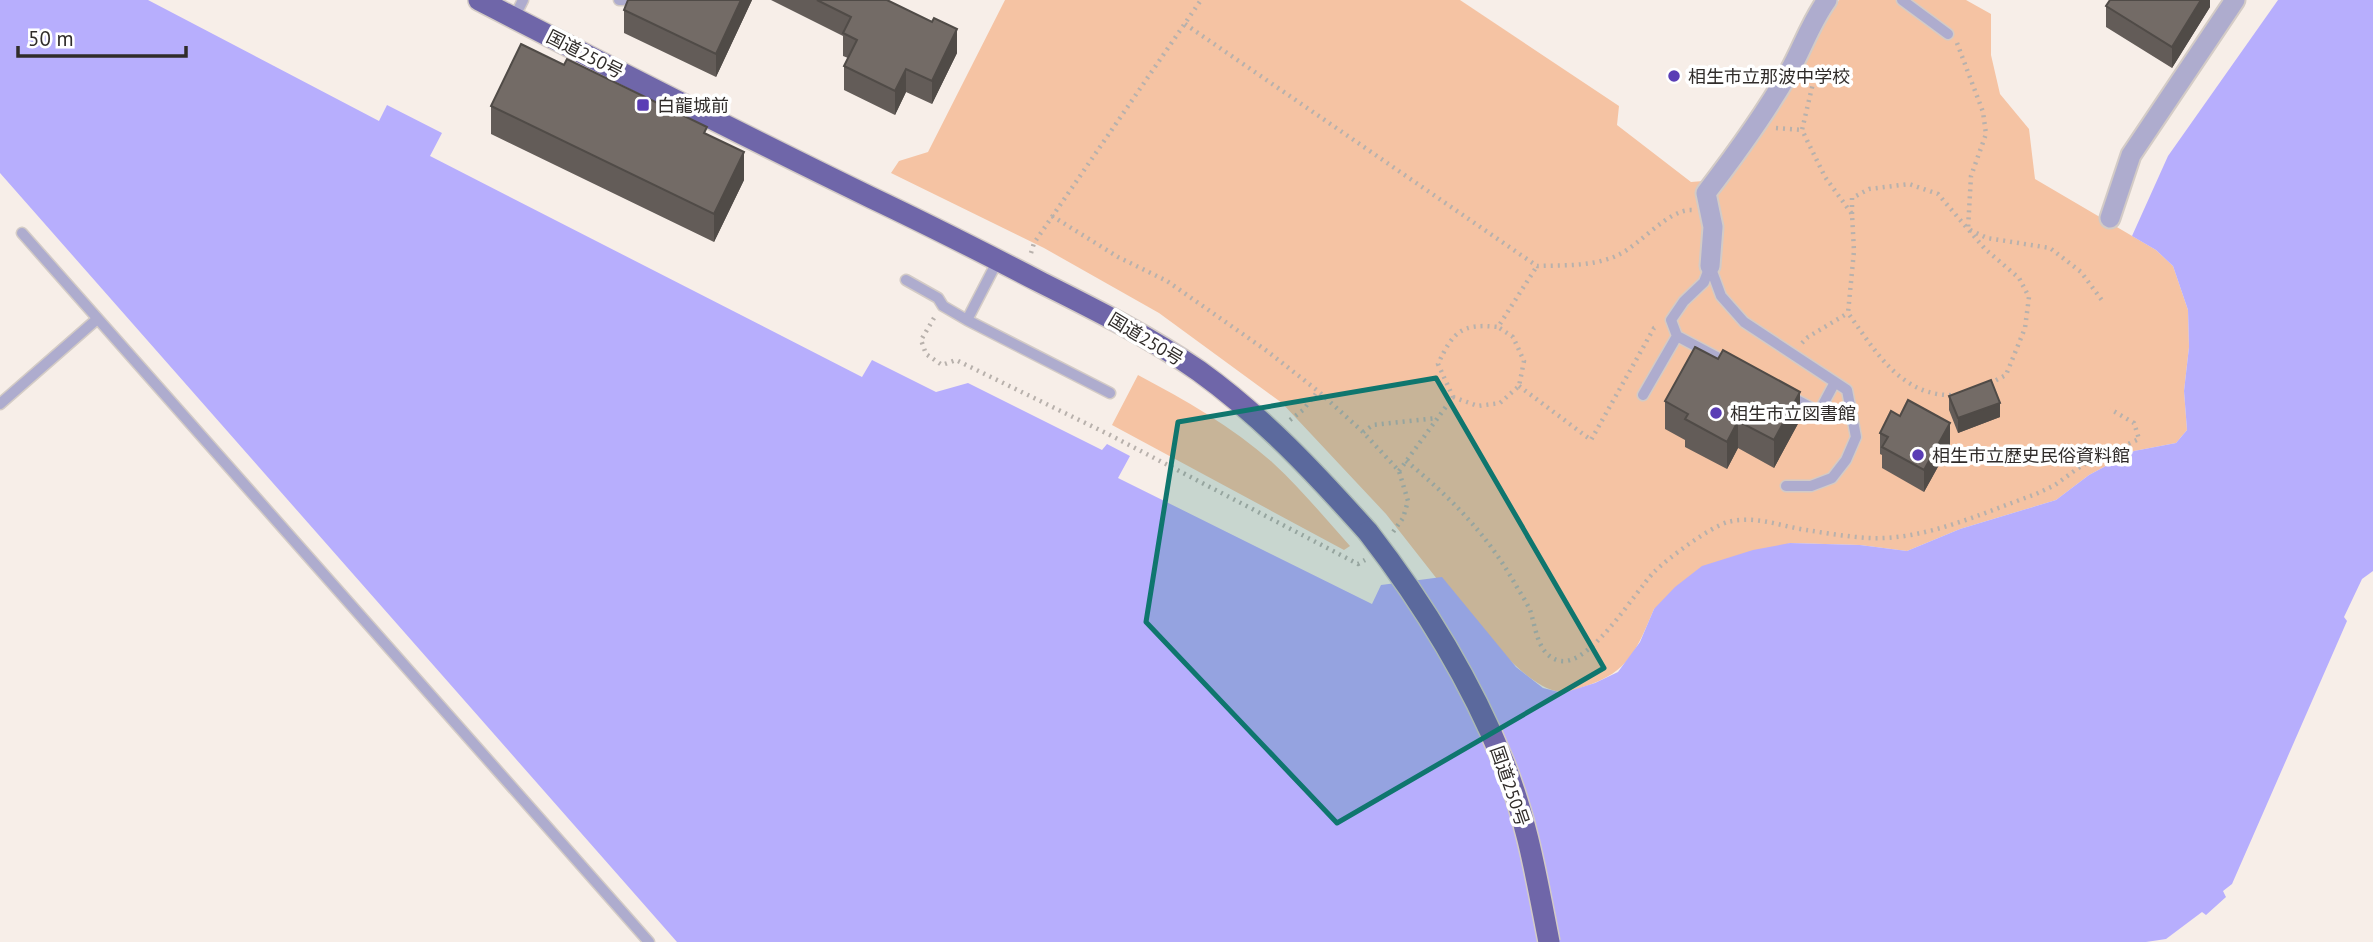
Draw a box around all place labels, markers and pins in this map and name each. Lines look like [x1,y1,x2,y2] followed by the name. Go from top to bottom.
[1688,65,1850,88] place label: 相生市立那波中学校
[1666,68,1682,84] marker: 相生市立那波中学校
[657,94,729,117] place label: 白龍城前
[635,97,651,113] marker: 白龍城前
[1730,402,1856,425] place label: 相生市立図書館
[1708,405,1724,421] marker: 相生市立図書館
[1932,444,2130,467] place label: 相生市立歴史民俗資料館
[1910,447,1926,463] marker: 相生市立歴史民俗資料館

